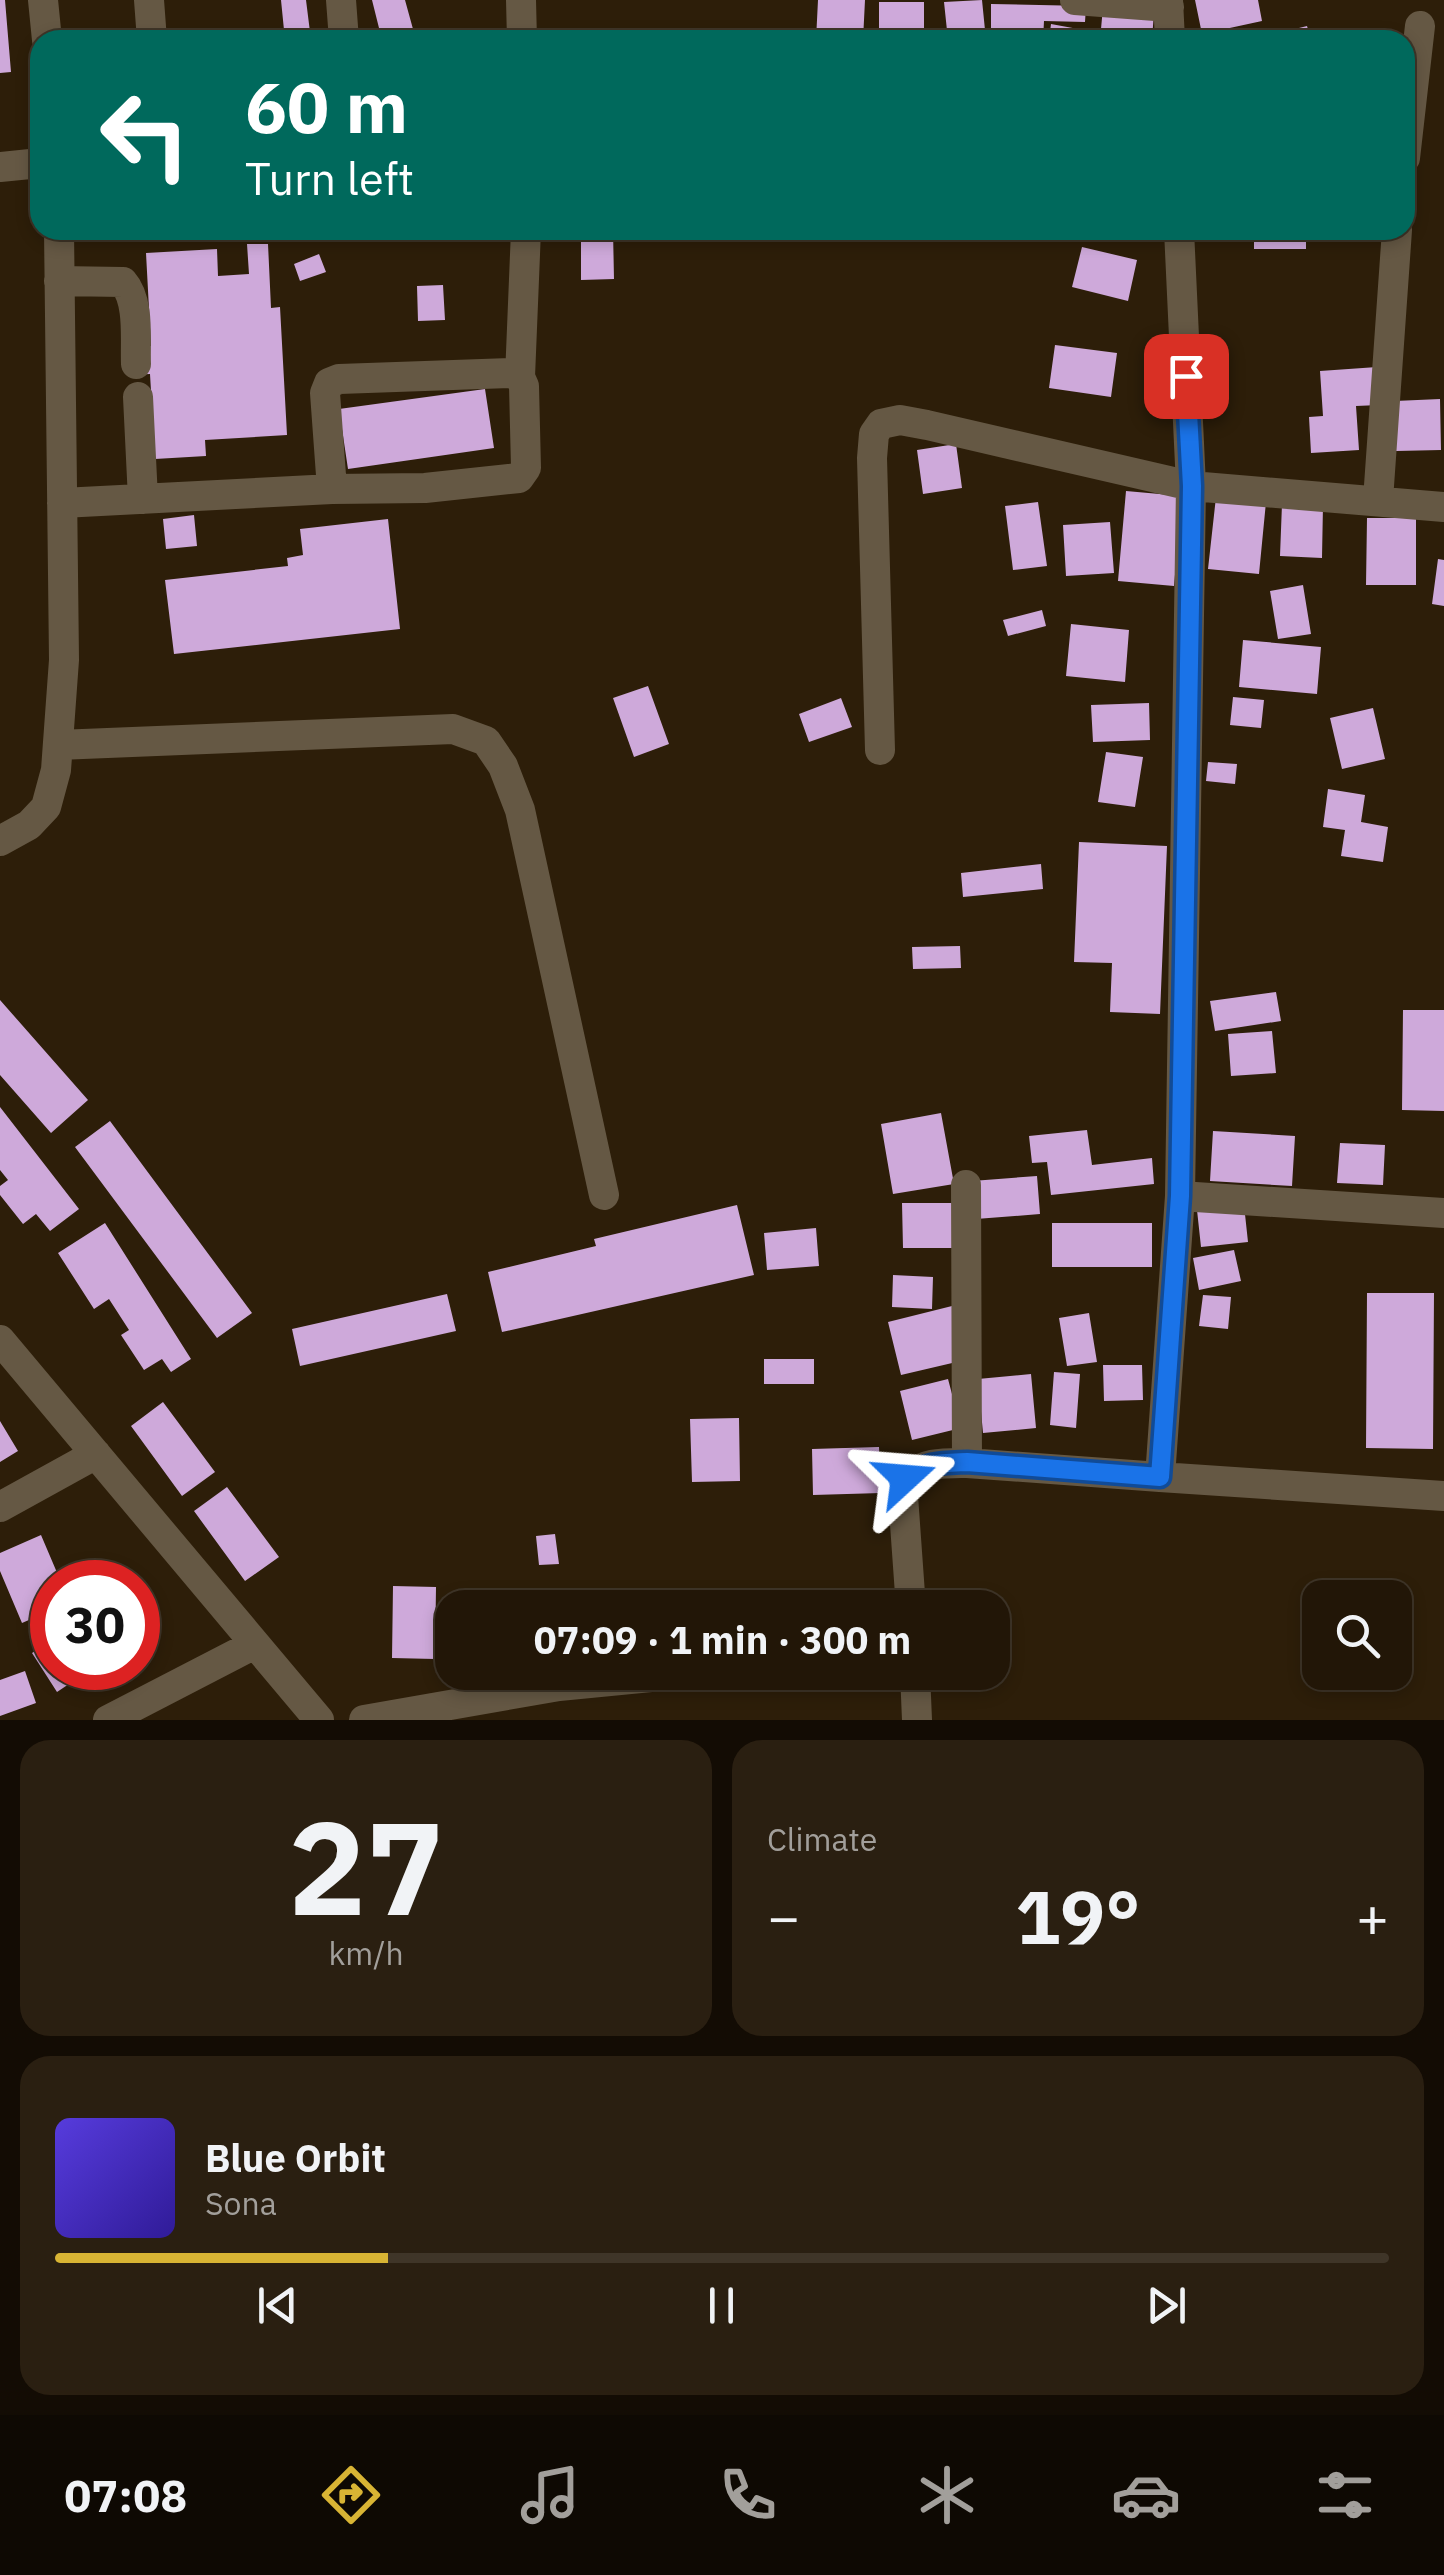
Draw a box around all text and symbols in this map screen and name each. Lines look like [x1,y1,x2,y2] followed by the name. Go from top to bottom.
[245,61,408,152] text: 60 m
[80,70,210,200] icon: left
[245,149,414,207] text: Turn left
[1144,334,1229,419] pin
[1159,349,1214,404] icon: arrive
[853,1426,957,1530] position arrow
[30,1560,160,1690] speed limit sign: 30
[1302,1580,1412,1690] map controls
[1302,1580,1412,1690] button: search
[534,1615,911,1664] text: 07:09 · 1 min · 300 m
[288,1782,444,1951] text: 27
[767,1818,877,1860] text: Climate
[1015,1867,1141,1965] text: 19°
[767,1881,800,1952] text: −
[1356,1881,1389,1952] text: +
[328,1932,404,1974] text: km/h
[205,2133,386,2182] text: Blue Orbit
[205,2182,277,2224] text: Sona
[250,2278,305,2333] icon: previous
[694,2278,749,2333] icon: pause
[1139,2278,1194,2333] icon: next
[316,2460,386,2530] icon: directions
[515,2460,585,2530] icon: music
[713,2460,783,2530] icon: phone
[912,2460,982,2530] icon: climate
[1111,2460,1181,2530] icon: car
[1310,2460,1380,2530] icon: filters
[64,2466,187,2524] text: 07:08

